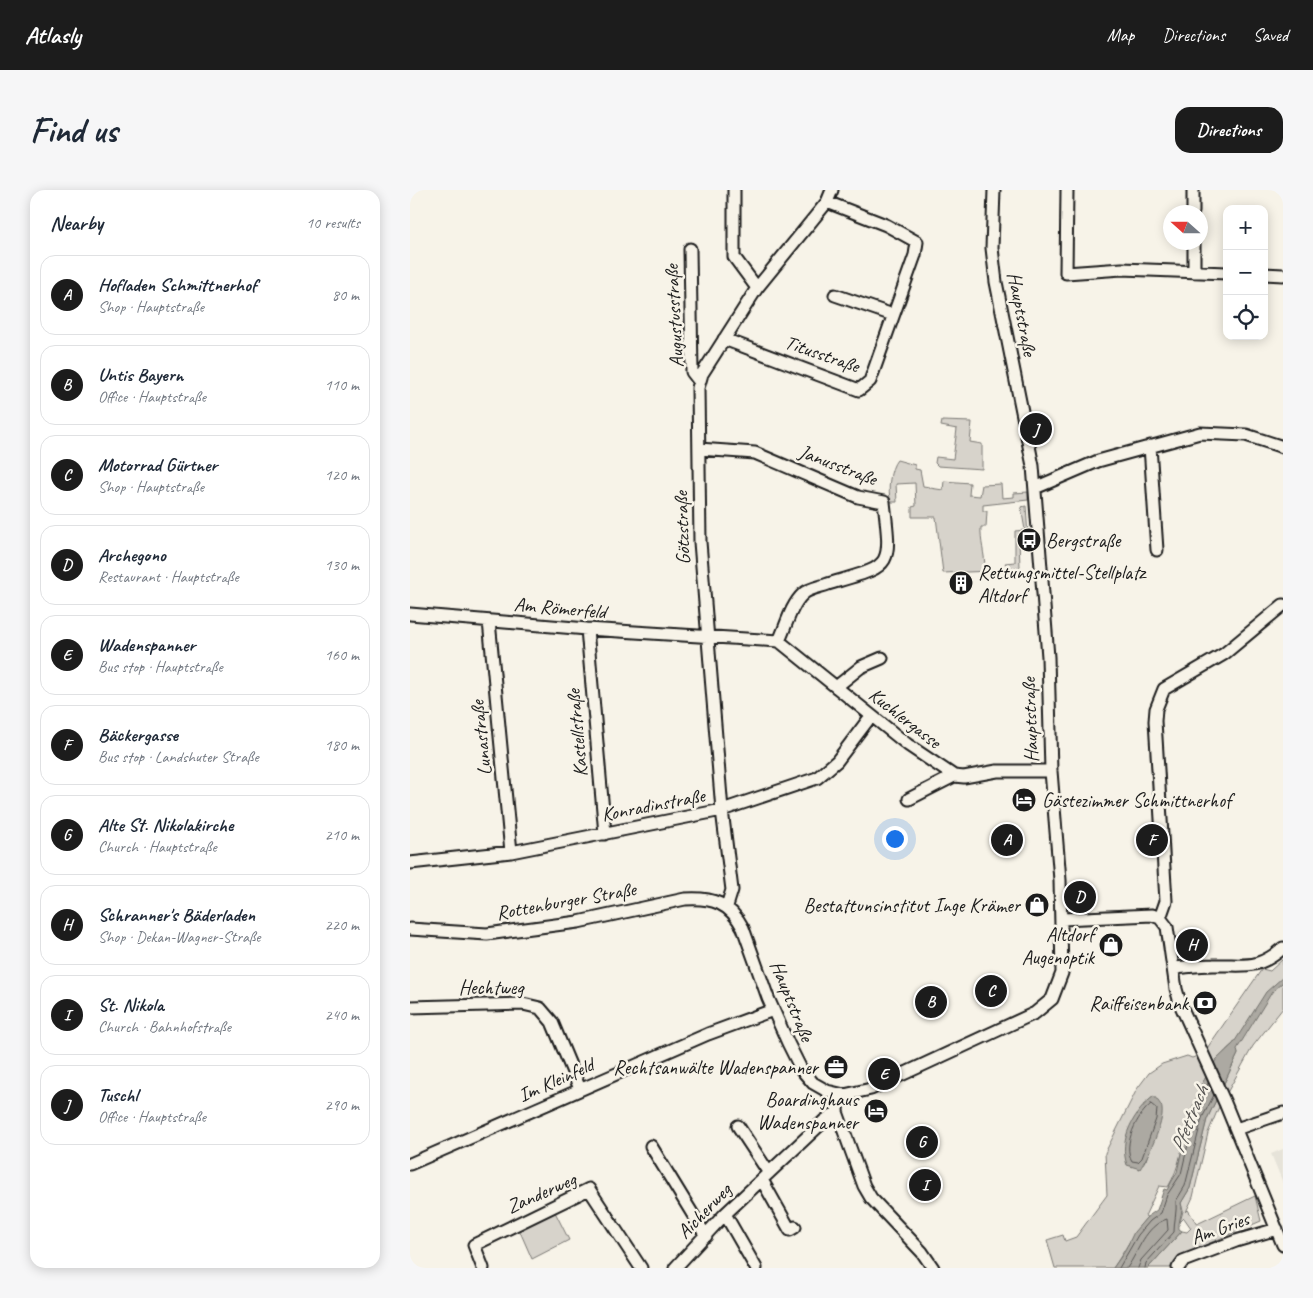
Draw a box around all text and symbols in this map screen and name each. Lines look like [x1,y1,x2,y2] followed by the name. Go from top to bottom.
[25,20,81,50] text: Atlasly
[1107,24,1134,46] text: Map
[1162,24,1225,46] text: Directions
[1253,24,1288,46] text: Saved
[1175,107,1283,153] button: Directions
[30,108,117,153] text: Find us
[1163,205,1208,250] north arrow
[1223,205,1268,340] map controls
[1223,205,1268,250] button: +
[50,210,103,236] text: Nearby
[306,213,360,233] text: 10 results
[1223,250,1268,295] button: −
[659,262,689,368] street label: Augustusstraße
[1002,270,1043,360] street label: Hauptstraße
[98,273,257,297] text: Hofladen Schmittnerhof
[63,285,71,305] text: A
[332,285,359,305] text: 80 m
[1223,295,1268,340] button: locate
[98,297,204,317] text: Shop · Hauptstraße
[782,330,864,379] street label: Titusstraße
[98,363,183,387] text: Untis Bayern
[63,375,71,395] text: B
[325,375,359,395] text: 110 m
[98,387,206,407] text: Office · Hauptstraße
[1020,410,1052,448] pin: J
[795,438,882,492] street label: Janusstraße
[98,453,217,477] text: Motorrad Gürtner
[63,465,71,485] text: C
[325,465,359,485] text: 120 m
[98,477,204,497] text: Shop · Hauptstraße
[668,489,696,565] street label: Götzstraße
[1016,527,1042,553] bus stop icon: Bergstraße
[1046,528,1122,553] place label: Bergstraße
[98,543,166,567] text: Archegono
[62,555,72,575] text: D
[325,555,359,575] text: 130 m
[978,560,1148,608] place label: Rettungsmittel-Stellplatz Altdorf
[98,567,239,587] text: Restaurant · Hauptstraße
[948,570,974,596] building icon: Rettungsmittel-Stellplatz Altdorf
[513,592,610,625] street label: Am Römerfeld
[98,633,195,657] text: Wadenspanner
[63,645,71,665] text: E
[325,645,359,665] text: 160 m
[98,657,223,677] text: Bus stop · Hauptstraße
[1016,676,1044,763] street label: Hauptstraße
[864,682,947,755] street label: Kuchlergasse
[561,687,593,778] street label: Kastellstraße
[464,698,497,777] street label: Lunastraße
[98,723,178,747] text: Bäckergasse
[63,735,71,755] text: F
[325,735,359,755] text: 180 m
[98,747,259,767] text: Bus stop · Landshuter Straße
[599,782,708,827] street label: Konradinstraße
[1011,787,1037,813] hotel icon: Gästezimmer Schmittnerhof
[1042,788,1236,813] place label: Gästezimmer Schmittnerhof
[98,813,233,837] text: Alte St. Nikolakirche
[991,821,1023,859] pin: A
[1136,821,1168,859] pin: F
[63,825,71,845] text: G
[325,825,359,845] text: 210 m
[882,826,908,852] your location
[98,837,217,857] text: Church · Hauptstraße
[494,876,639,926] street label: Rottenburger Straße
[1064,878,1096,916] pin: D
[1024,892,1050,918] shop icon: Bestattunsinstitut Inge Krämer
[804,893,1022,918] place label: Bestattunsinstitut Inge Krämer
[98,903,255,927] text: Schranner's Bäderladen
[62,915,72,935] text: H
[325,915,359,935] text: 220 m
[1022,922,1098,970] place label: Altdorf Augenoptik
[1176,926,1208,964] pin: H
[98,927,261,947] text: Shop · Dekan-Wagner-Straße
[1098,932,1124,958] shop icon: Altdorf Augenoptik
[765,957,820,1046] street label: Hauptstraße
[975,972,1007,1010] pin: C
[459,975,525,1000] street label: Hechtweg
[915,983,947,1021] pin: B
[1192,990,1218,1016] bank icon: Raiffeisenbank
[1089,991,1190,1016] place label: Raiffeisenbank
[98,993,164,1017] text: St. Nikola
[64,1005,70,1025] text: I
[325,1005,359,1025] text: 240 m
[98,1017,231,1037] text: Church · Bahnhofstraße
[514,1051,601,1108] street label: Im Kleinfeld
[823,1054,849,1080] office icon: Rechtsanwälte Wadenspanner
[613,1055,820,1080] place label: Rechtsanwälte Wadenspanner
[868,1055,900,1093] pin: E
[1164,1080,1215,1156] water label: Pfettrach
[98,1083,138,1107] text: Tuschl
[757,1087,860,1135] place label: Boardinghaus Wadenspanner
[64,1095,70,1115] text: J
[325,1095,359,1115] text: 290 m
[863,1098,889,1124] hotel icon: Boardinghaus Wadenspanner
[98,1107,206,1127] text: Office · Hauptstraße
[906,1123,938,1161] pin: G
[502,1166,581,1219] street label: Zanderweg
[909,1166,941,1204] pin: I
[672,1177,738,1244] street label: Aicherweg
[1187,1205,1255,1250] street label: Am Gries

